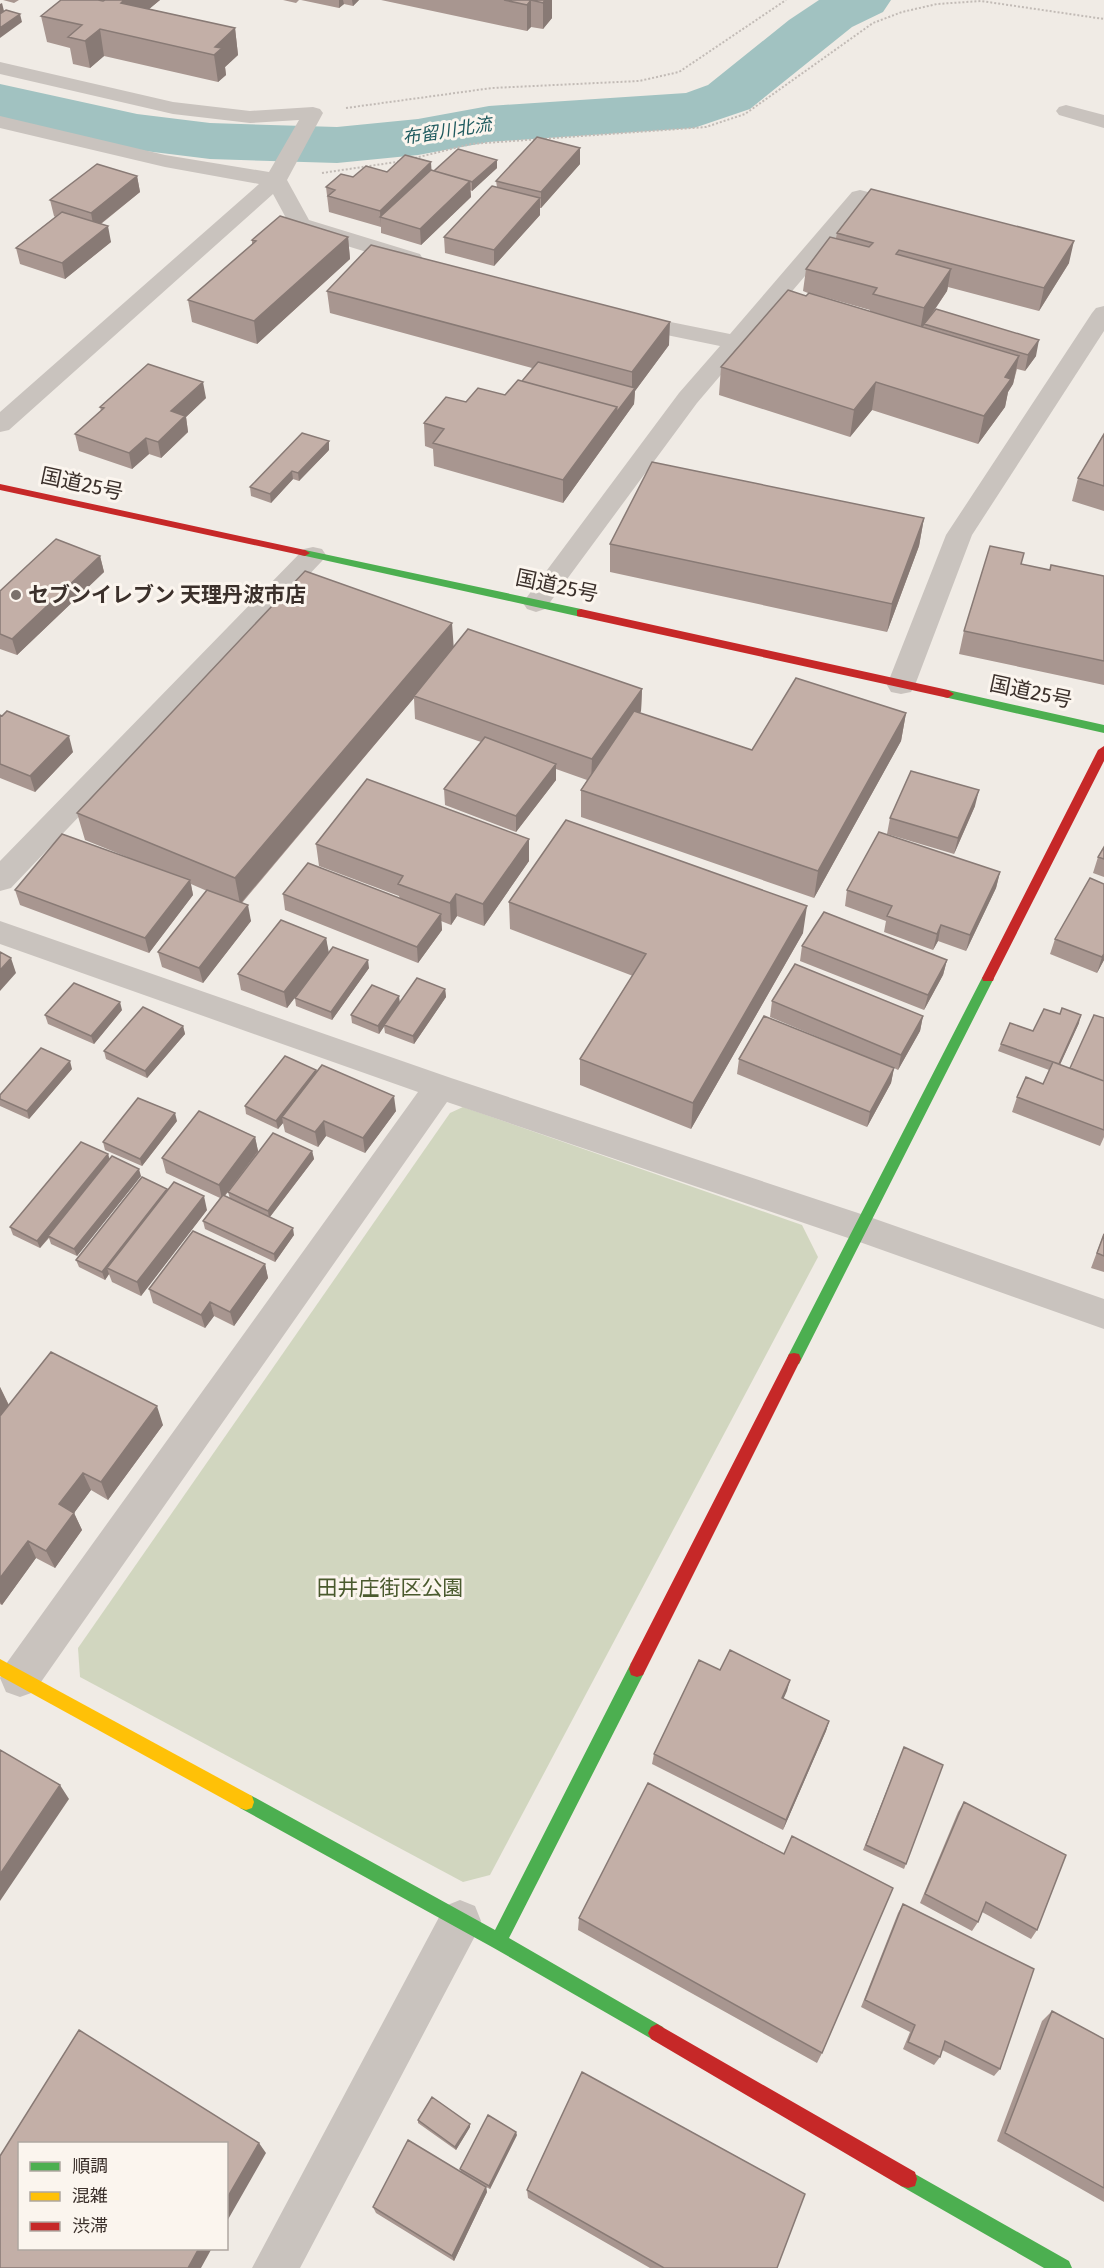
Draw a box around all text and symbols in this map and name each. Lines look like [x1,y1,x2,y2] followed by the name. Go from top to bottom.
[401,113,496,149] water label: 布留川北流
[38,463,126,505] street label: 国道25号
[513,565,601,607] street label: 国道25号
[28,582,306,608] place label: セブンイレブン 天理丹波市店
[9,588,23,602] marker: セブンイレブン 天理丹波市店
[987,671,1075,713] street label: 国道25号
[317,1575,464,1601] park label: 田井庄街区公園
[18,2142,228,2250] legend
[72,2155,108,2177] text: 順調
[72,2185,108,2207] text: 混雑
[72,2215,108,2237] text: 渋滞

